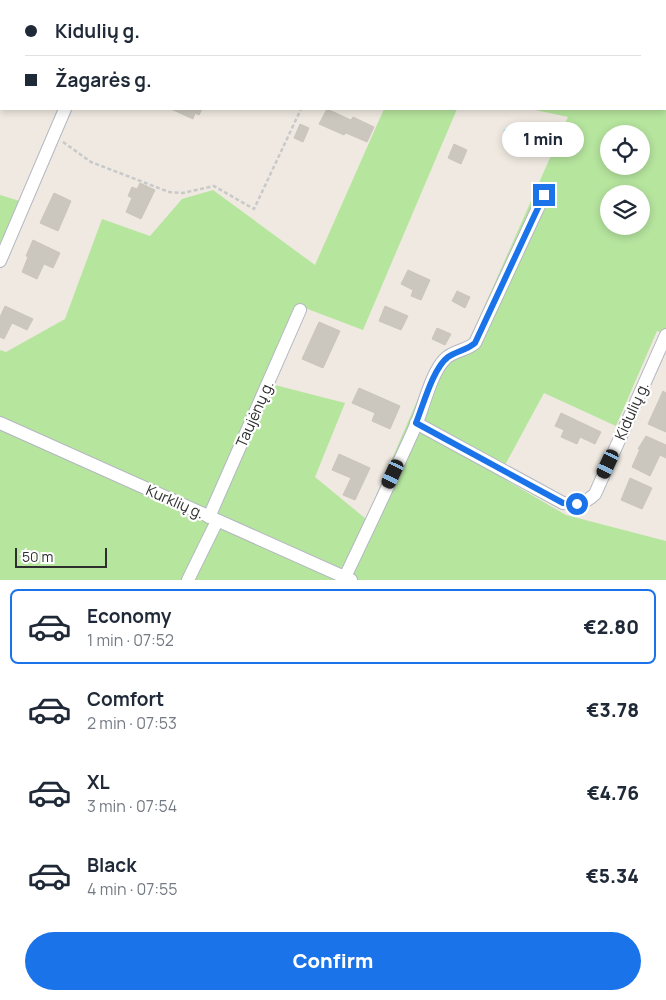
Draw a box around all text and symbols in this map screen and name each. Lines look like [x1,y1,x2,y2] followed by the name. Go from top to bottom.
[55,18,140,44] text: Kidulių g.
[55,67,152,93] text: Žagarės g.
[503,122,585,158] callout: 1 min
[600,125,650,235] map controls
[600,125,650,175] button: locate
[523,128,563,150] text: 1 min
[533,184,555,206] route end
[600,185,650,235] button: layers
[231,377,279,450] street label: Taujėnų g.
[609,378,654,443] street label: Kidulių g.
[594,447,621,481] car
[379,457,406,491] car
[143,479,208,524] street label: Kurklių g.
[566,493,588,515] route start
[15,545,108,568] scale bar
[22,547,53,566] text: 50 m
[87,603,171,629] text: Economy
[27,604,72,649] icon: car
[584,614,639,640] text: €2.80
[87,629,174,651] text: 1 min · 07:52
[87,686,164,712] text: Comfort
[27,687,72,732] icon: car
[586,697,639,723] text: €3.78
[87,712,177,734] text: 2 min · 07:53
[87,769,110,795] text: XL
[27,770,72,815] icon: car
[587,780,639,806] text: €4.76
[87,795,177,817] text: 3 min · 07:54
[87,852,136,878] text: Black
[27,853,72,898] icon: car
[586,863,639,889] text: €5.34
[87,878,178,900] text: 4 min · 07:55
[25,932,641,990] button: Confirm

